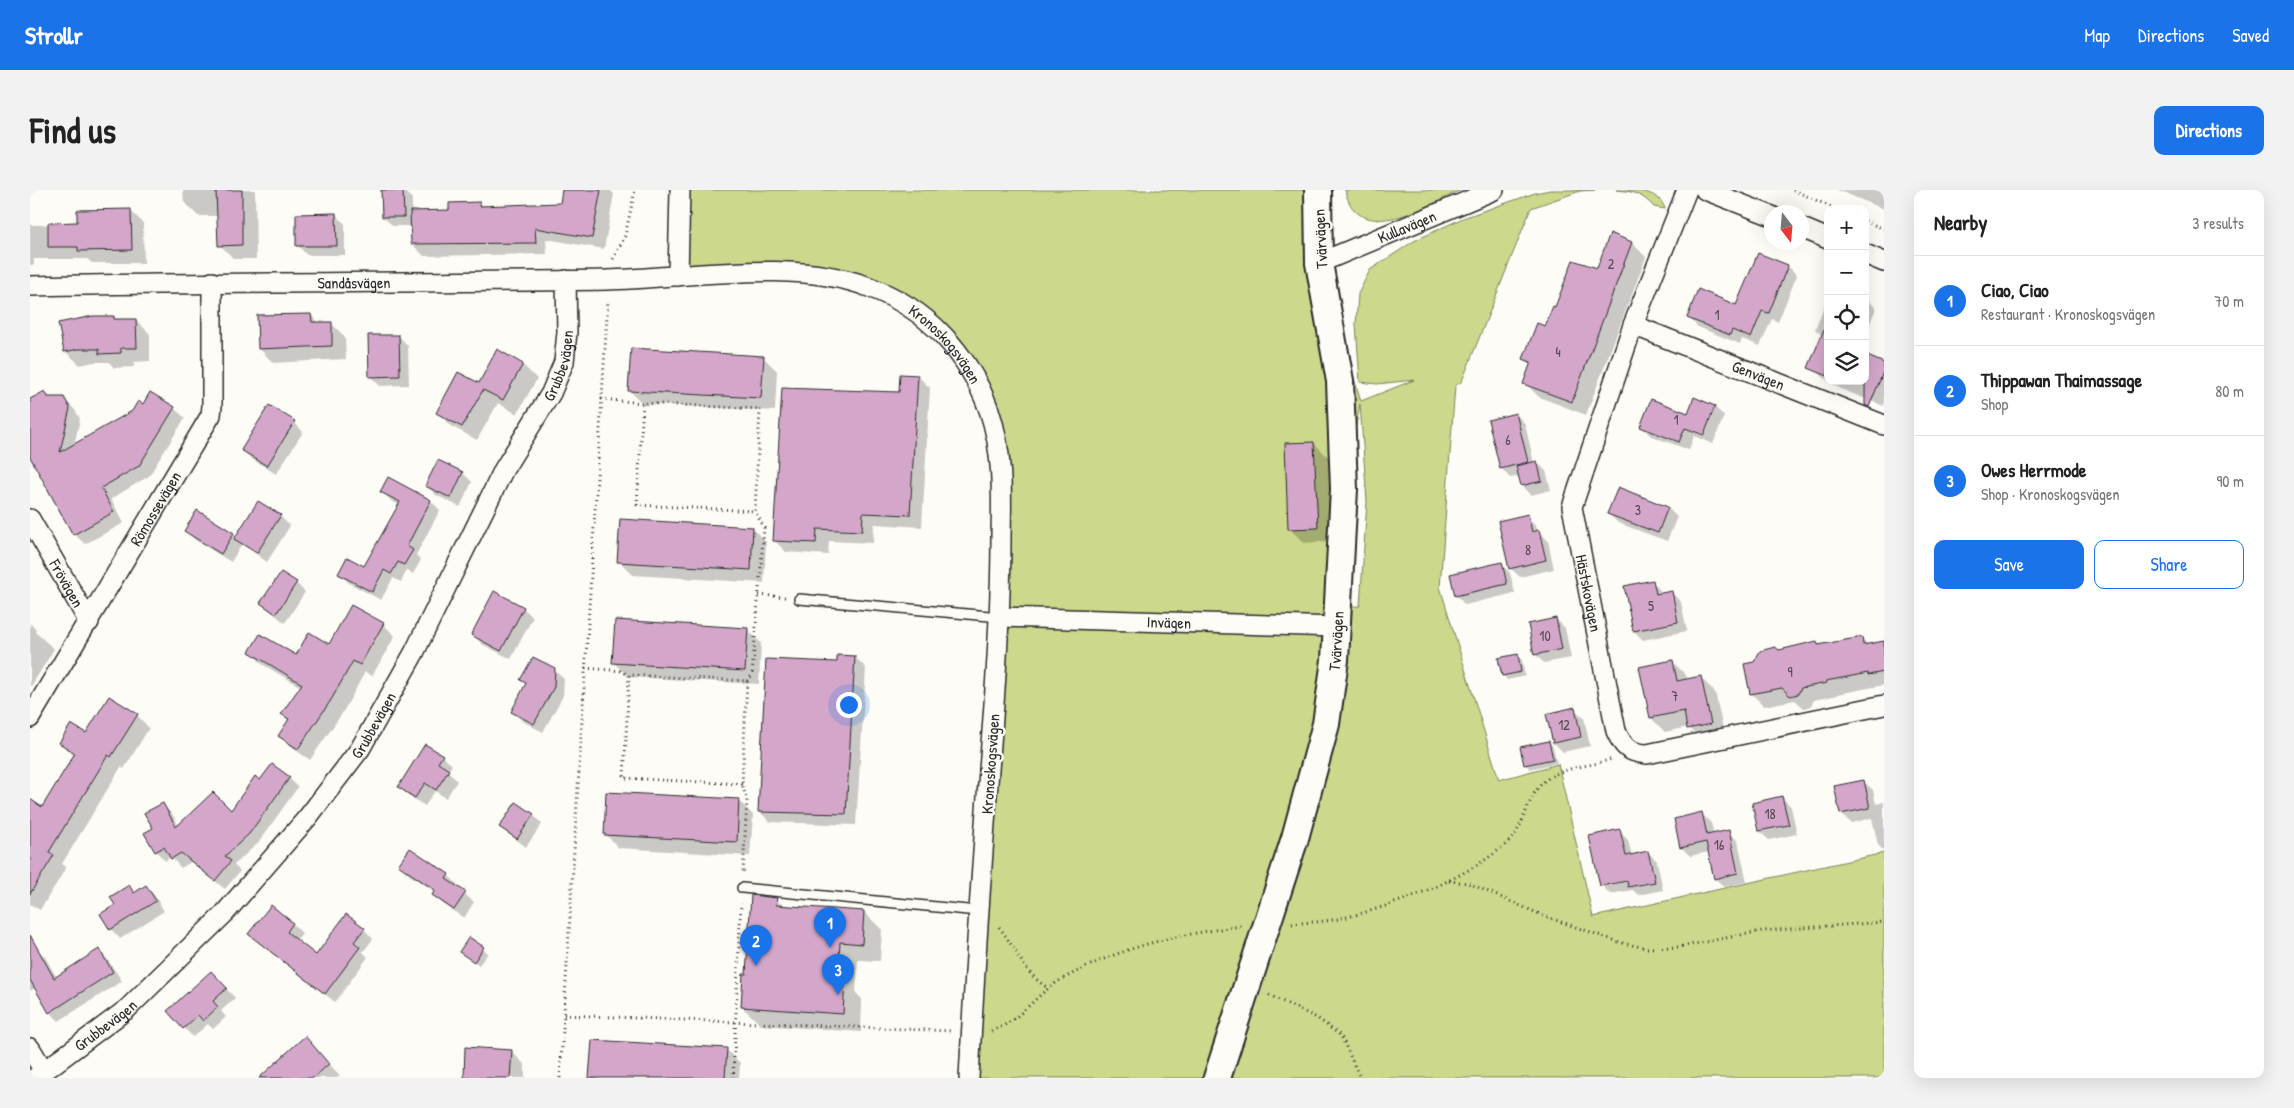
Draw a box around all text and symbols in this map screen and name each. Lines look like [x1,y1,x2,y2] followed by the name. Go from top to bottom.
[25,19,83,51] text: Strollr
[2085,23,2110,48] text: Map
[2138,23,2204,48] text: Directions
[2232,23,2269,48] text: Saved
[2154,106,2264,155] button: Directions
[30,107,116,154] text: Find us
[1374,204,1439,248] street label: Kullavägen
[1764,205,1809,250] north arrow
[1824,205,1869,385] map controls
[1824,205,1869,250] button: +
[1934,208,1987,237] text: Nearby
[1307,209,1333,269] street label: Tvärvägen
[2192,212,2244,234] text: 3 results
[1824,250,1869,295] button: −
[1608,254,1615,273] house number: 2
[317,271,391,294] street label: Sandåsvägen
[1981,277,2049,303] text: Ciao, Ciao
[1947,290,1953,312] text: 1
[2214,290,2244,312] text: 70 m
[1824,295,1869,340] button: locate
[904,299,987,388] street label: Kronoskogsvägen
[1981,303,2155,325] text: Restaurant · Kronoskogsvägen
[1714,305,1720,324] house number: 1
[538,329,578,405] street label: Grubbevägen
[1824,340,1869,385] button: layers
[1555,342,1561,361] house number: 4
[1729,355,1788,395] street label: Genvägen
[1981,367,2142,393] text: Thippawan Thaimassage
[1946,380,1954,402] text: 2
[2215,380,2244,402] text: 80 m
[1981,393,2008,415] text: Shop
[1673,410,1679,429] house number: 1
[1505,430,1511,449] house number: 6
[1981,457,2086,483] text: Owes Herrmode
[124,467,186,550] street label: Römossevägen
[1946,470,1954,492] text: 3
[2216,470,2244,492] text: 90 m
[1981,483,2120,505] text: Shop · Kronoskogsvägen
[1635,500,1641,519] house number: 3
[1525,540,1531,559] house number: 8
[1934,540,2084,589] button: Save
[2094,540,2244,589] button: Share
[1571,553,1607,633] street label: Hästskovägen
[44,554,89,611] street label: Frövägen
[1648,596,1654,615] house number: 5
[1146,610,1191,634] street label: Invägen
[1323,611,1349,672] street label: Tvärvägen
[1539,626,1551,645] house number: 10
[1787,662,1793,681] house number: 9
[1672,686,1679,705] house number: 7
[346,688,401,763] street label: Grubbevägen
[836,692,862,718] your location
[976,713,1004,815] street label: Kronoskogsvägen
[1558,715,1570,734] house number: 12
[1764,804,1776,823] house number: 18
[1714,835,1725,854] house number: 16
[814,907,846,948] pin: 1
[740,925,772,966] pin: 2
[822,954,854,995] pin: 3
[70,994,142,1056] street label: Grubbevägen

